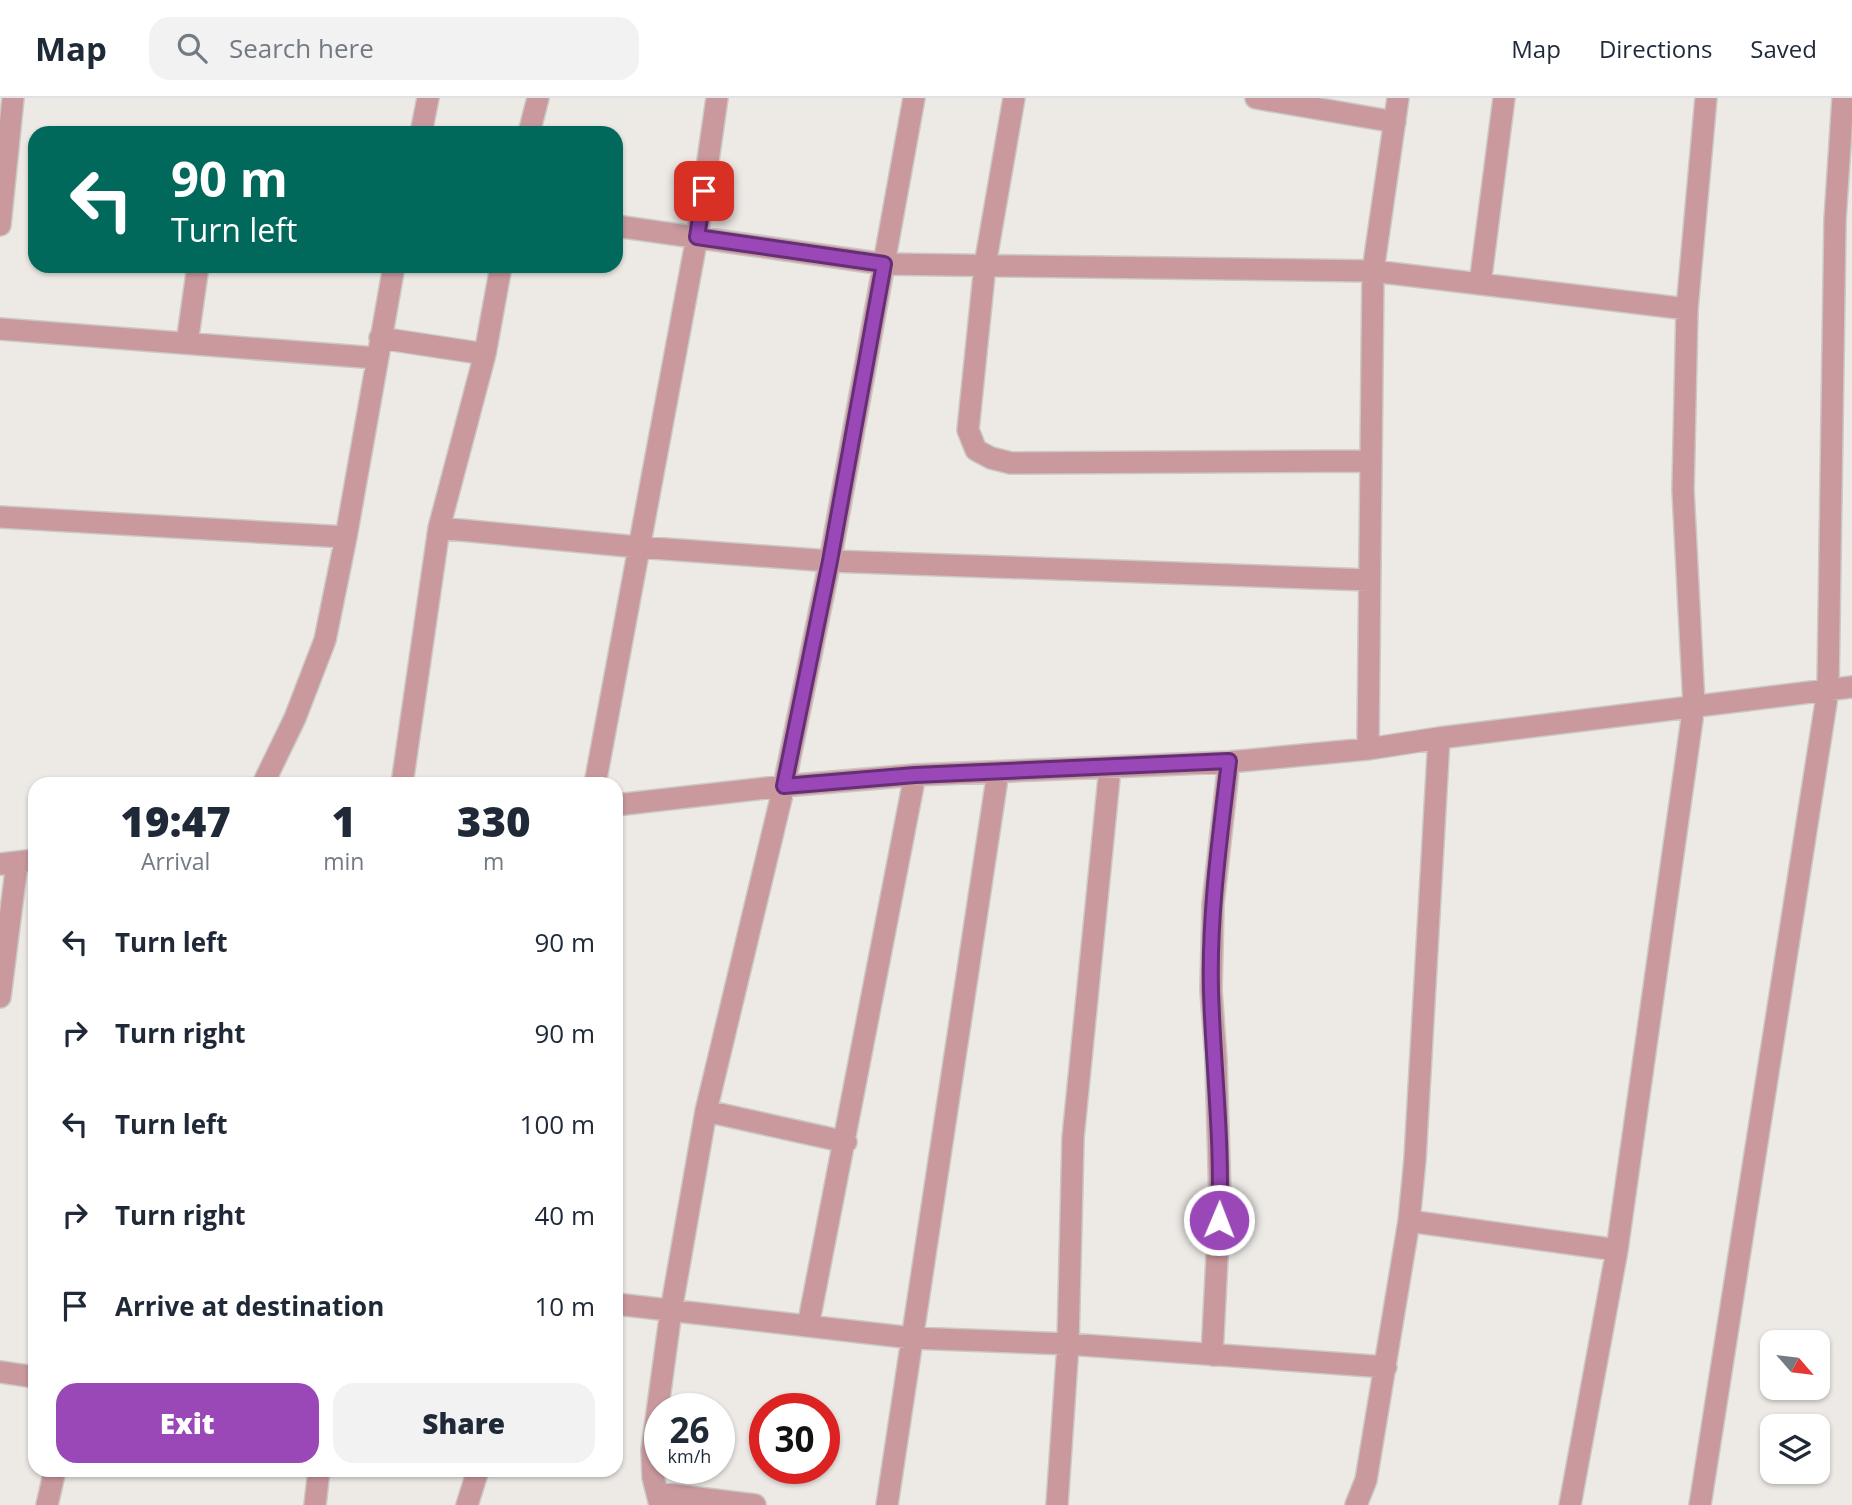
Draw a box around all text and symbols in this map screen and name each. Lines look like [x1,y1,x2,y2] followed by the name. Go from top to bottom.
[149,17,639,80] search box
[35,26,107,71] text: Map
[173,29,211,67] icon: search
[229,30,374,66] text: Search here
[1511,32,1561,65] text: Map
[1599,32,1712,65] text: Directions
[1750,32,1817,65] text: Saved
[171,145,288,211] text: 90 m
[56,154,147,245] icon: left
[674,161,734,221] pin
[685,172,723,210] icon: arrive
[171,208,297,251] text: Turn left
[120,792,231,849] text: 19:47
[332,792,356,849] text: 1
[457,792,531,849] text: 330
[141,845,210,877] text: Arrival
[323,845,364,877] text: min
[483,845,504,877] text: m
[56,923,94,961] icon: left
[115,924,227,960] text: Turn left
[534,924,595,960] text: 90 m
[56,1014,94,1052] icon: right
[115,1015,246,1051] text: Turn right
[534,1015,595,1051] text: 90 m
[56,1105,94,1143] icon: left
[115,1106,227,1142] text: Turn left
[520,1106,595,1142] text: 100 m
[1182,1183,1256,1257] position arrow
[56,1196,94,1234] icon: right
[115,1197,246,1233] text: Turn right
[534,1197,595,1233] text: 40 m
[56,1287,94,1325] icon: arrive
[115,1288,384,1324] text: Arrive at destination
[534,1288,595,1324] text: 10 m
[1760,1330,1830,1400] north arrow
[1760,1330,1830,1484] map controls
[56,1383,319,1463] button: Exit
[333,1383,595,1463] button: Share
[749,1393,840,1484] speed limit sign: 30
[669,1406,710,1453] text: 26
[1760,1414,1830,1484] button: layers
[668,1444,711,1468] text: km/h

